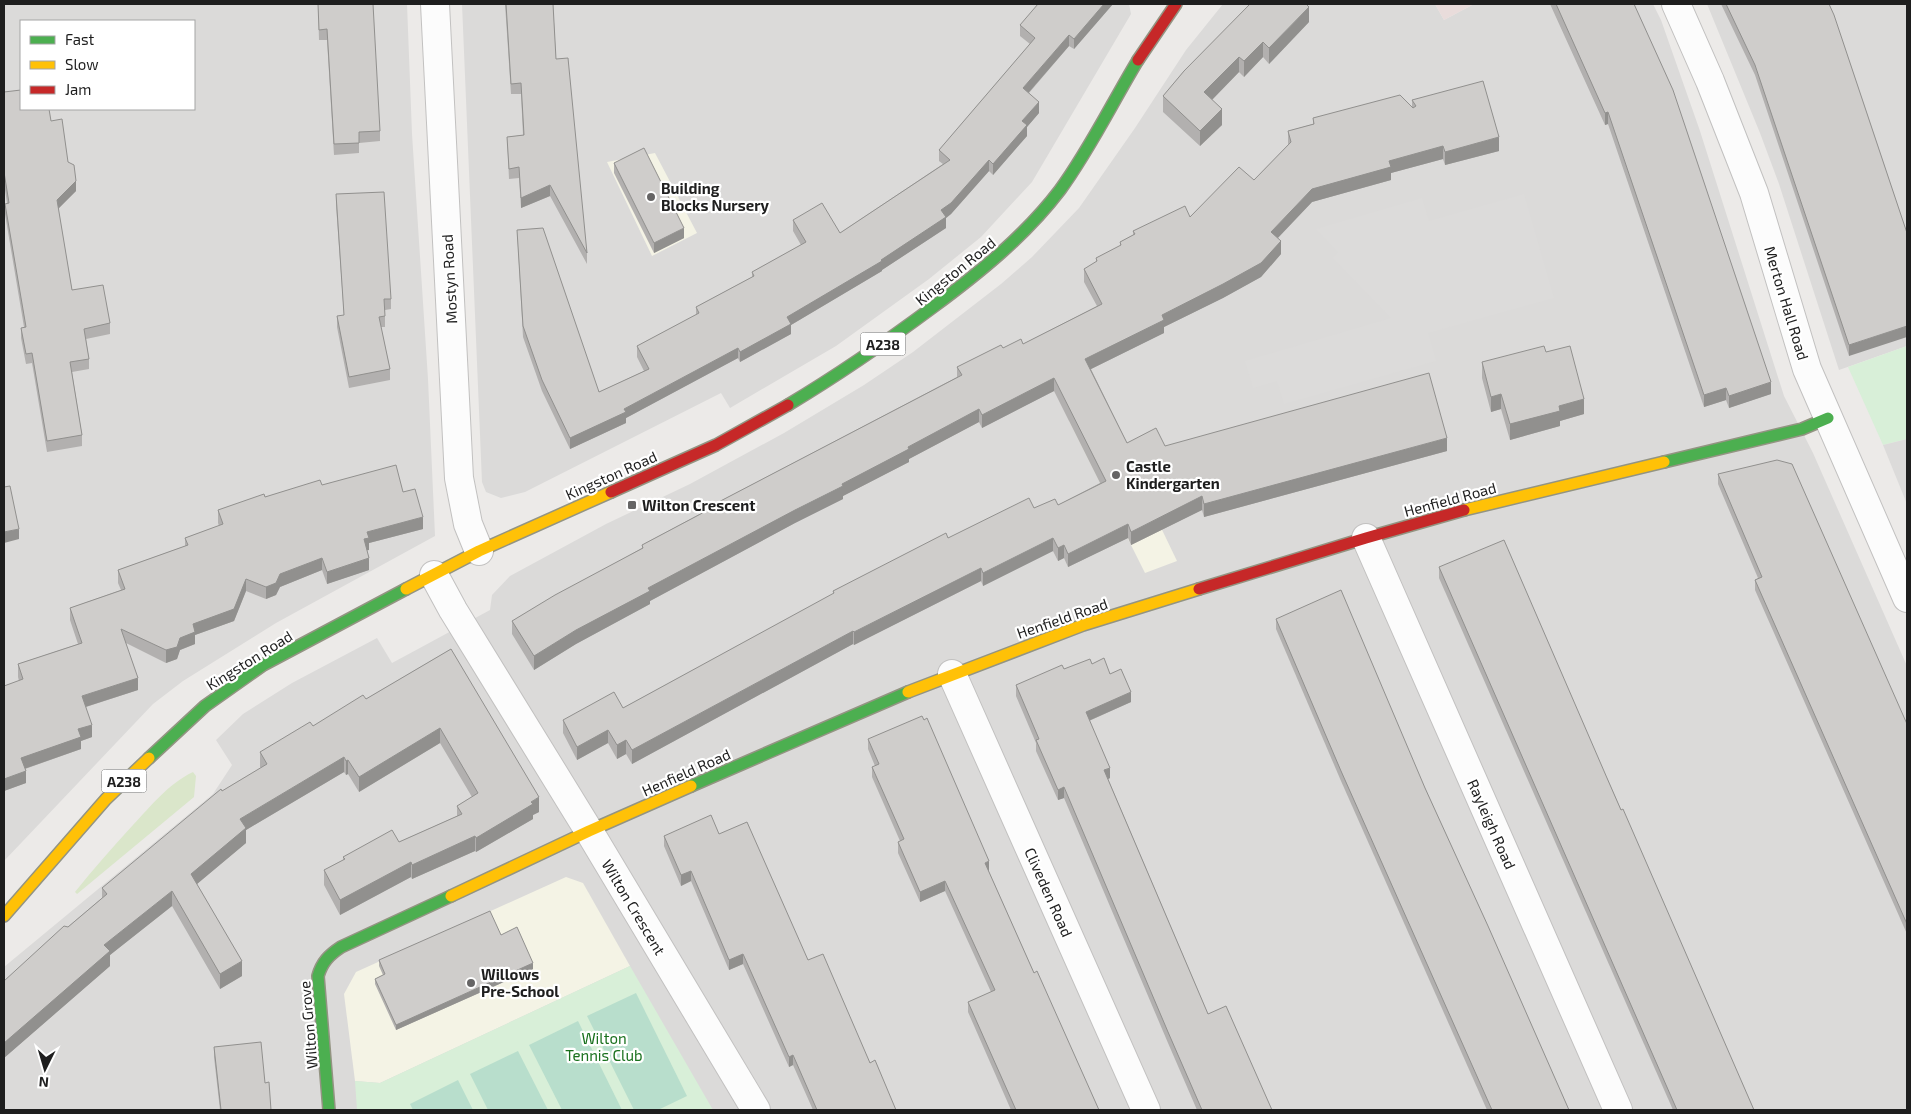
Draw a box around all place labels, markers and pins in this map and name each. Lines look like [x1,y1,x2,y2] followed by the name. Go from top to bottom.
[661,179,770,215] place label: Building Blocks Nursery
[645,191,657,203] marker: Building Blocks Nursery
[1126,457,1220,492] place label: Castle Kindergarten
[1110,469,1122,481] marker: Castle Kindergarten
[642,496,755,514] place label: Wilton Crescent
[626,499,638,511] marker: Wilton Crescent
[481,965,559,1000] place label: Willows Pre-School
[465,977,477,989] marker: Willows Pre-School

